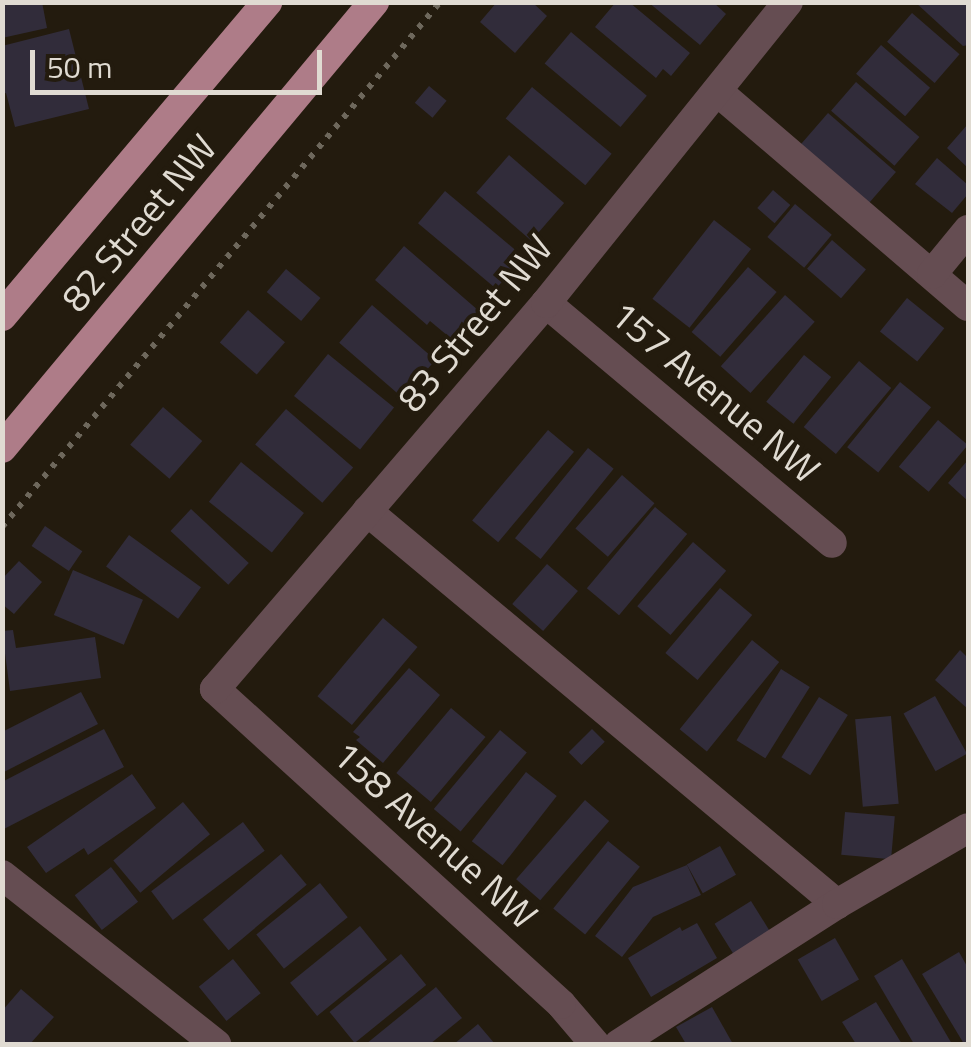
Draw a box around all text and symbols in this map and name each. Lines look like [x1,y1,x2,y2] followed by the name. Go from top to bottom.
[35,30,328,92] scale bar
[47,44,112,90] text: 50 m
[52,125,226,321] street label: 82 Street NW
[388,225,562,421] street label: 83 Street NW
[601,291,829,493] street label: 157 Avenue NW
[324,731,546,939] street label: 158 Avenue NW

